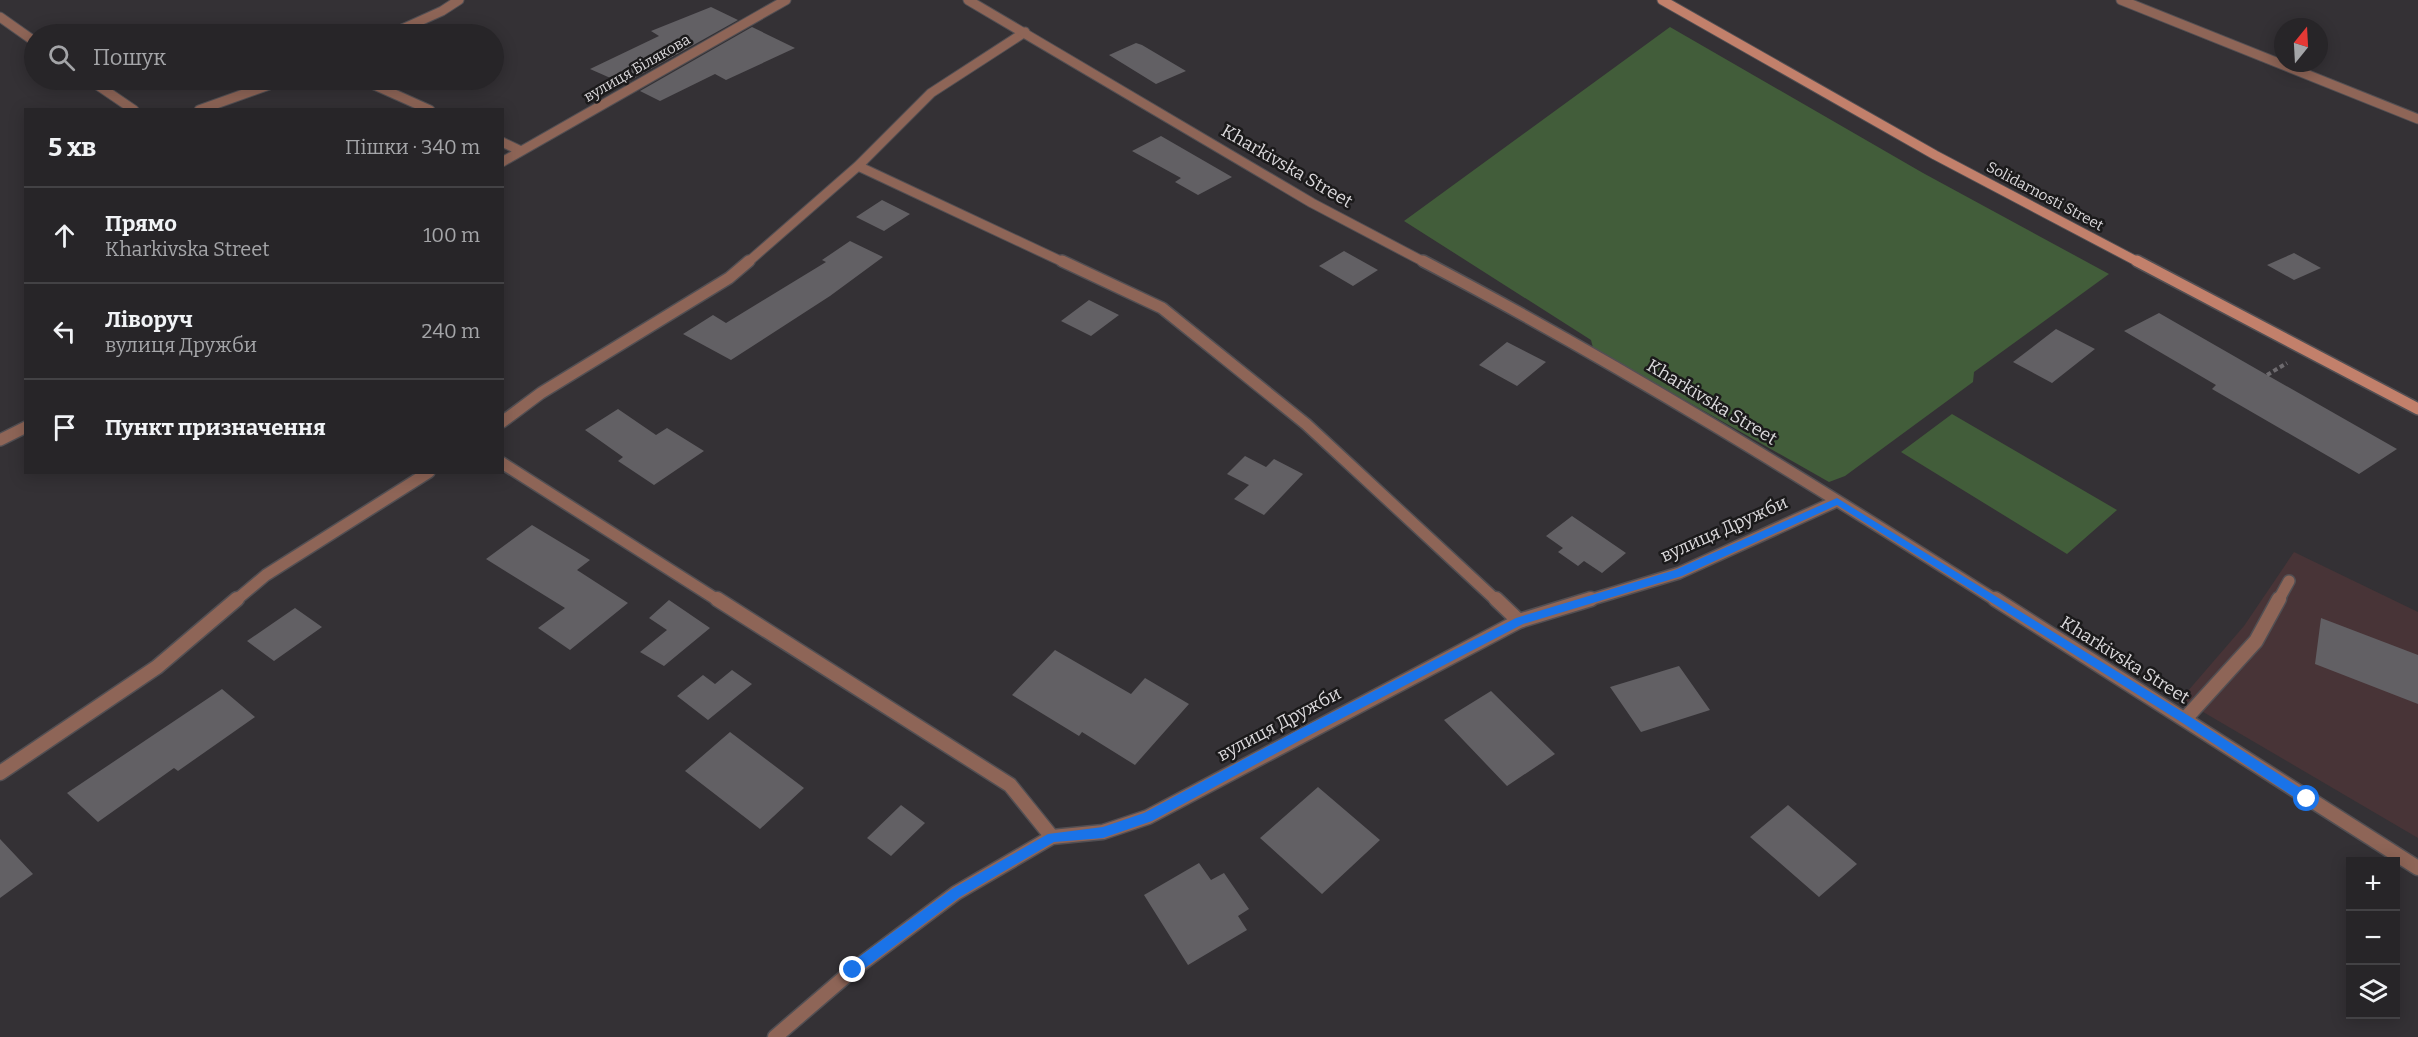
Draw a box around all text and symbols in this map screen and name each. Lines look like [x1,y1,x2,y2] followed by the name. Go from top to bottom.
[2274,18,2328,72] north arrow
[24,24,504,90] search box
[581,30,693,106] street label: вулиця Білякова
[45,41,78,74] icon: search
[93,44,166,71] text: Пошук
[1217,119,1357,213] street label: Kharkivska Street
[48,132,96,163] text: 5 хв
[345,135,480,159] text: Пішки · 340 m
[1983,158,2107,235] street label: Solidarnosti Street
[105,210,177,237] text: Прямо
[48,219,81,252] icon: ahead
[423,223,480,247] text: 100 m
[105,237,269,261] text: Kharkivska Street
[105,306,193,333] text: Ліворуч
[48,315,81,348] icon: left
[422,319,480,343] text: 240 m
[105,333,257,357] text: вулиця Дружби
[1643,354,1782,450] street label: Kharkivska Street
[48,411,81,444] icon: arrive
[105,414,326,441] text: Пункт призначення
[1657,491,1791,567] street label: вулиця Дружби
[2056,611,2194,709] street label: Kharkivska Street
[1213,682,1345,766] street label: вулиця Дружби
[2293,785,2319,811] route start
[2346,857,2400,1019] map controls
[2346,857,2400,911] button: +
[2346,911,2400,965] button: −
[839,956,865,982] route end
[2346,965,2400,1019] button: layers

